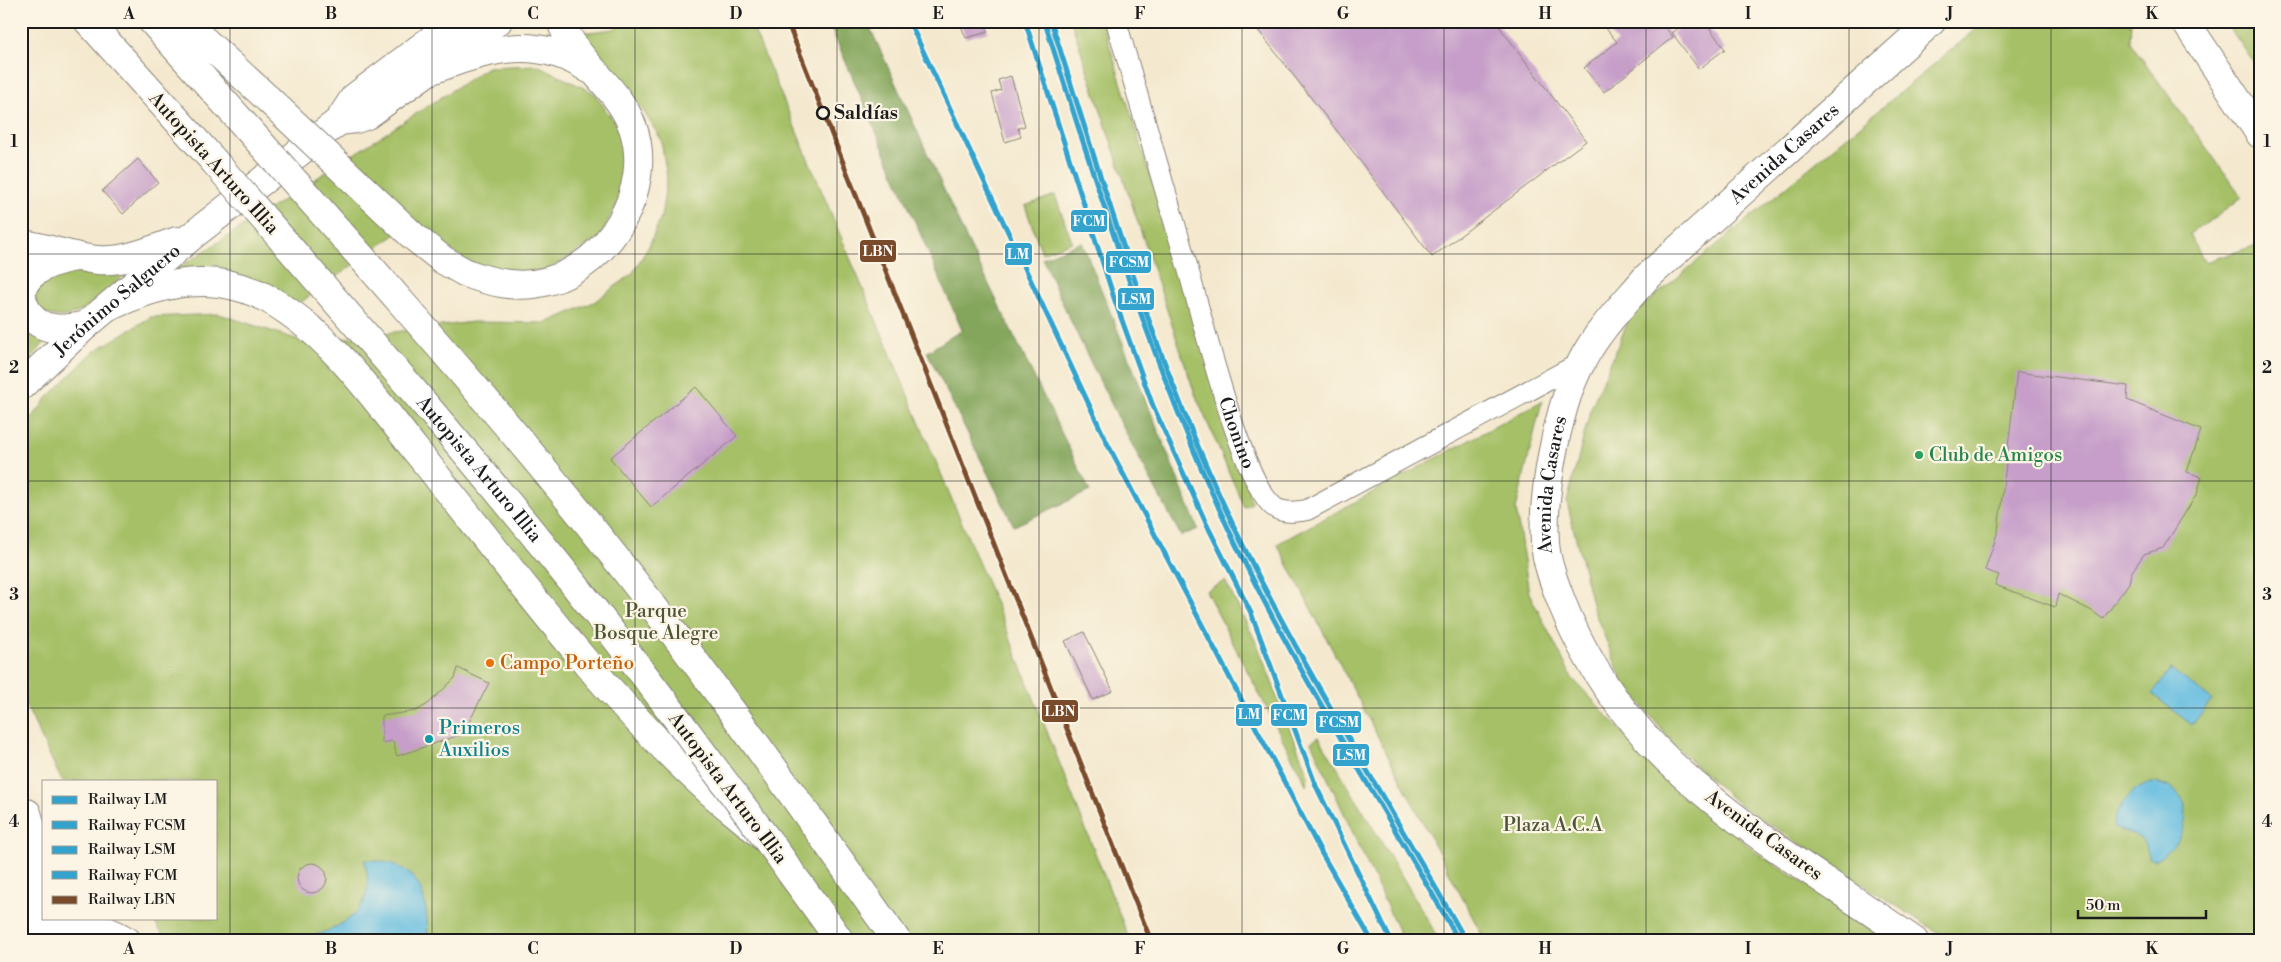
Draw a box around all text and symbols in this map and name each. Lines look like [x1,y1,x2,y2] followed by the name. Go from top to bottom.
[122,4,135,24] text: A
[325,4,337,24] text: B
[527,4,539,24] text: C
[730,4,743,24] text: D
[932,4,944,24] text: E
[1134,4,1146,24] text: F
[1337,4,1350,24] text: G
[1538,4,1552,24] text: H
[1745,4,1751,24] text: I
[1945,4,1953,24] text: J
[2146,4,2160,24] text: K
[143,86,285,239] street label: Autopista Arturo Illia
[1724,98,1844,210] street label: Avenida Casares
[834,101,898,125] place label: Saldías
[816,106,830,120] marker: Saldías
[10,132,18,152] text: 1
[2263,132,2271,152] text: 1
[1070,209,1108,233] line badge: FCM
[1073,213,1105,231] text: FCM
[48,239,186,362] street label: Jerónimo Salguero
[859,239,897,263] line badge: LBN
[1004,242,1033,266] line badge: LM
[862,243,894,261] text: LBN
[1007,246,1029,264] text: LM
[1105,250,1152,274] line badge: FCSM
[1109,254,1149,272] text: FCSM
[1117,287,1155,311] line badge: LSM
[1121,291,1151,309] text: LSM
[9,358,19,378] text: 2
[2262,358,2272,378] text: 2
[410,390,547,548] street label: Autopista Arturo Illia
[1213,394,1261,472] street label: Chonino
[1532,413,1573,556] street label: Avenida Casares
[1929,443,2062,467] place label: Club de Amigos
[1913,449,1925,461] marker: Club de Amigos
[9,585,19,605] text: 3
[2262,585,2272,605] text: 3
[593,599,718,645] park label: Parque Bosque Alegre
[500,651,634,675] place label: Campo Porteño
[484,657,496,669] marker: Campo Porteño
[1041,699,1079,723] line badge: LBN
[1044,703,1076,721] text: LBN
[1235,703,1263,727] line badge: LM
[1270,703,1308,727] line badge: FCM
[1238,706,1260,724] text: LM
[663,707,793,869] street label: Autopista Arturo Illia
[1273,707,1305,725] text: FCM
[1315,710,1362,734] line badge: FCSM
[1319,714,1359,732] text: FCSM
[438,716,520,762] place label: Primeros Auxilios
[423,733,435,745] marker: Primeros Auxilios
[1332,743,1370,767] line badge: LSM
[1336,747,1366,765] text: LSM
[42,780,218,920] legend
[1700,784,1827,886] street label: Avenida Casares
[88,790,168,809] text: Railway LM
[9,812,20,832] text: 4
[2262,812,2273,832] text: 4
[1503,813,1604,837] park label: Plaza A.C.A
[88,816,187,835] text: Railway FCSM
[88,840,177,859] text: Railway LSM
[88,866,178,885] text: Railway FCM
[2078,887,2206,919] scale bar
[88,890,176,909] text: Railway LBN
[2086,896,2120,915] text: 50 m
[122,939,135,959] text: A
[325,939,337,959] text: B
[527,939,539,959] text: C
[730,939,743,959] text: D
[932,939,944,959] text: E
[1134,939,1146,959] text: F
[1337,939,1350,959] text: G
[1538,939,1552,959] text: H
[1745,939,1751,959] text: I
[1945,939,1953,959] text: J
[2146,939,2160,959] text: K

